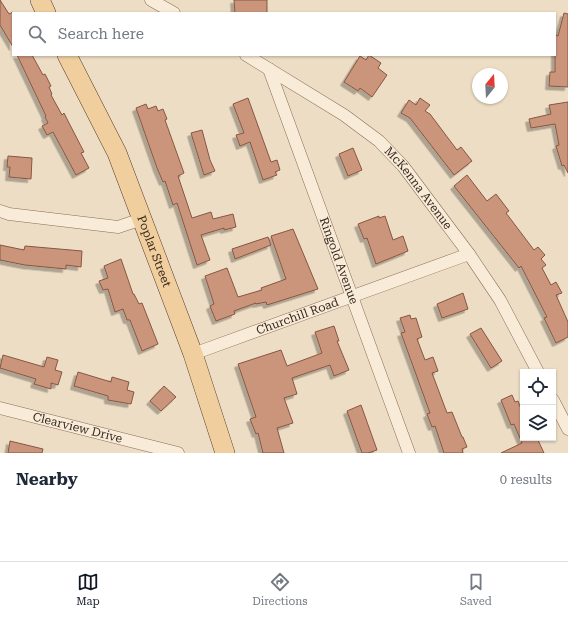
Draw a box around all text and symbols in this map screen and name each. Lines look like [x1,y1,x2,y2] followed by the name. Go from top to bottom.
[12,12,556,56] search box
[26,23,48,45] icon: search
[58,25,144,43] text: Search here
[472,68,508,104] north arrow
[381,144,455,232] street label: McKenna Avenue
[134,213,174,289] street label: Poplar Street
[317,215,361,306] street label: Ringold Avenue
[254,295,341,338] street label: Churchill Road
[520,369,556,441] map controls
[520,369,556,405] button: locate
[520,405,556,441] button: layers
[31,410,124,446] street label: Clearview Drive
[16,469,78,489] text: Nearby
[500,472,552,487] text: 0 results
[76,571,100,608] tab: Map
[252,571,308,608] tab: Directions
[460,571,492,608] tab: Saved

